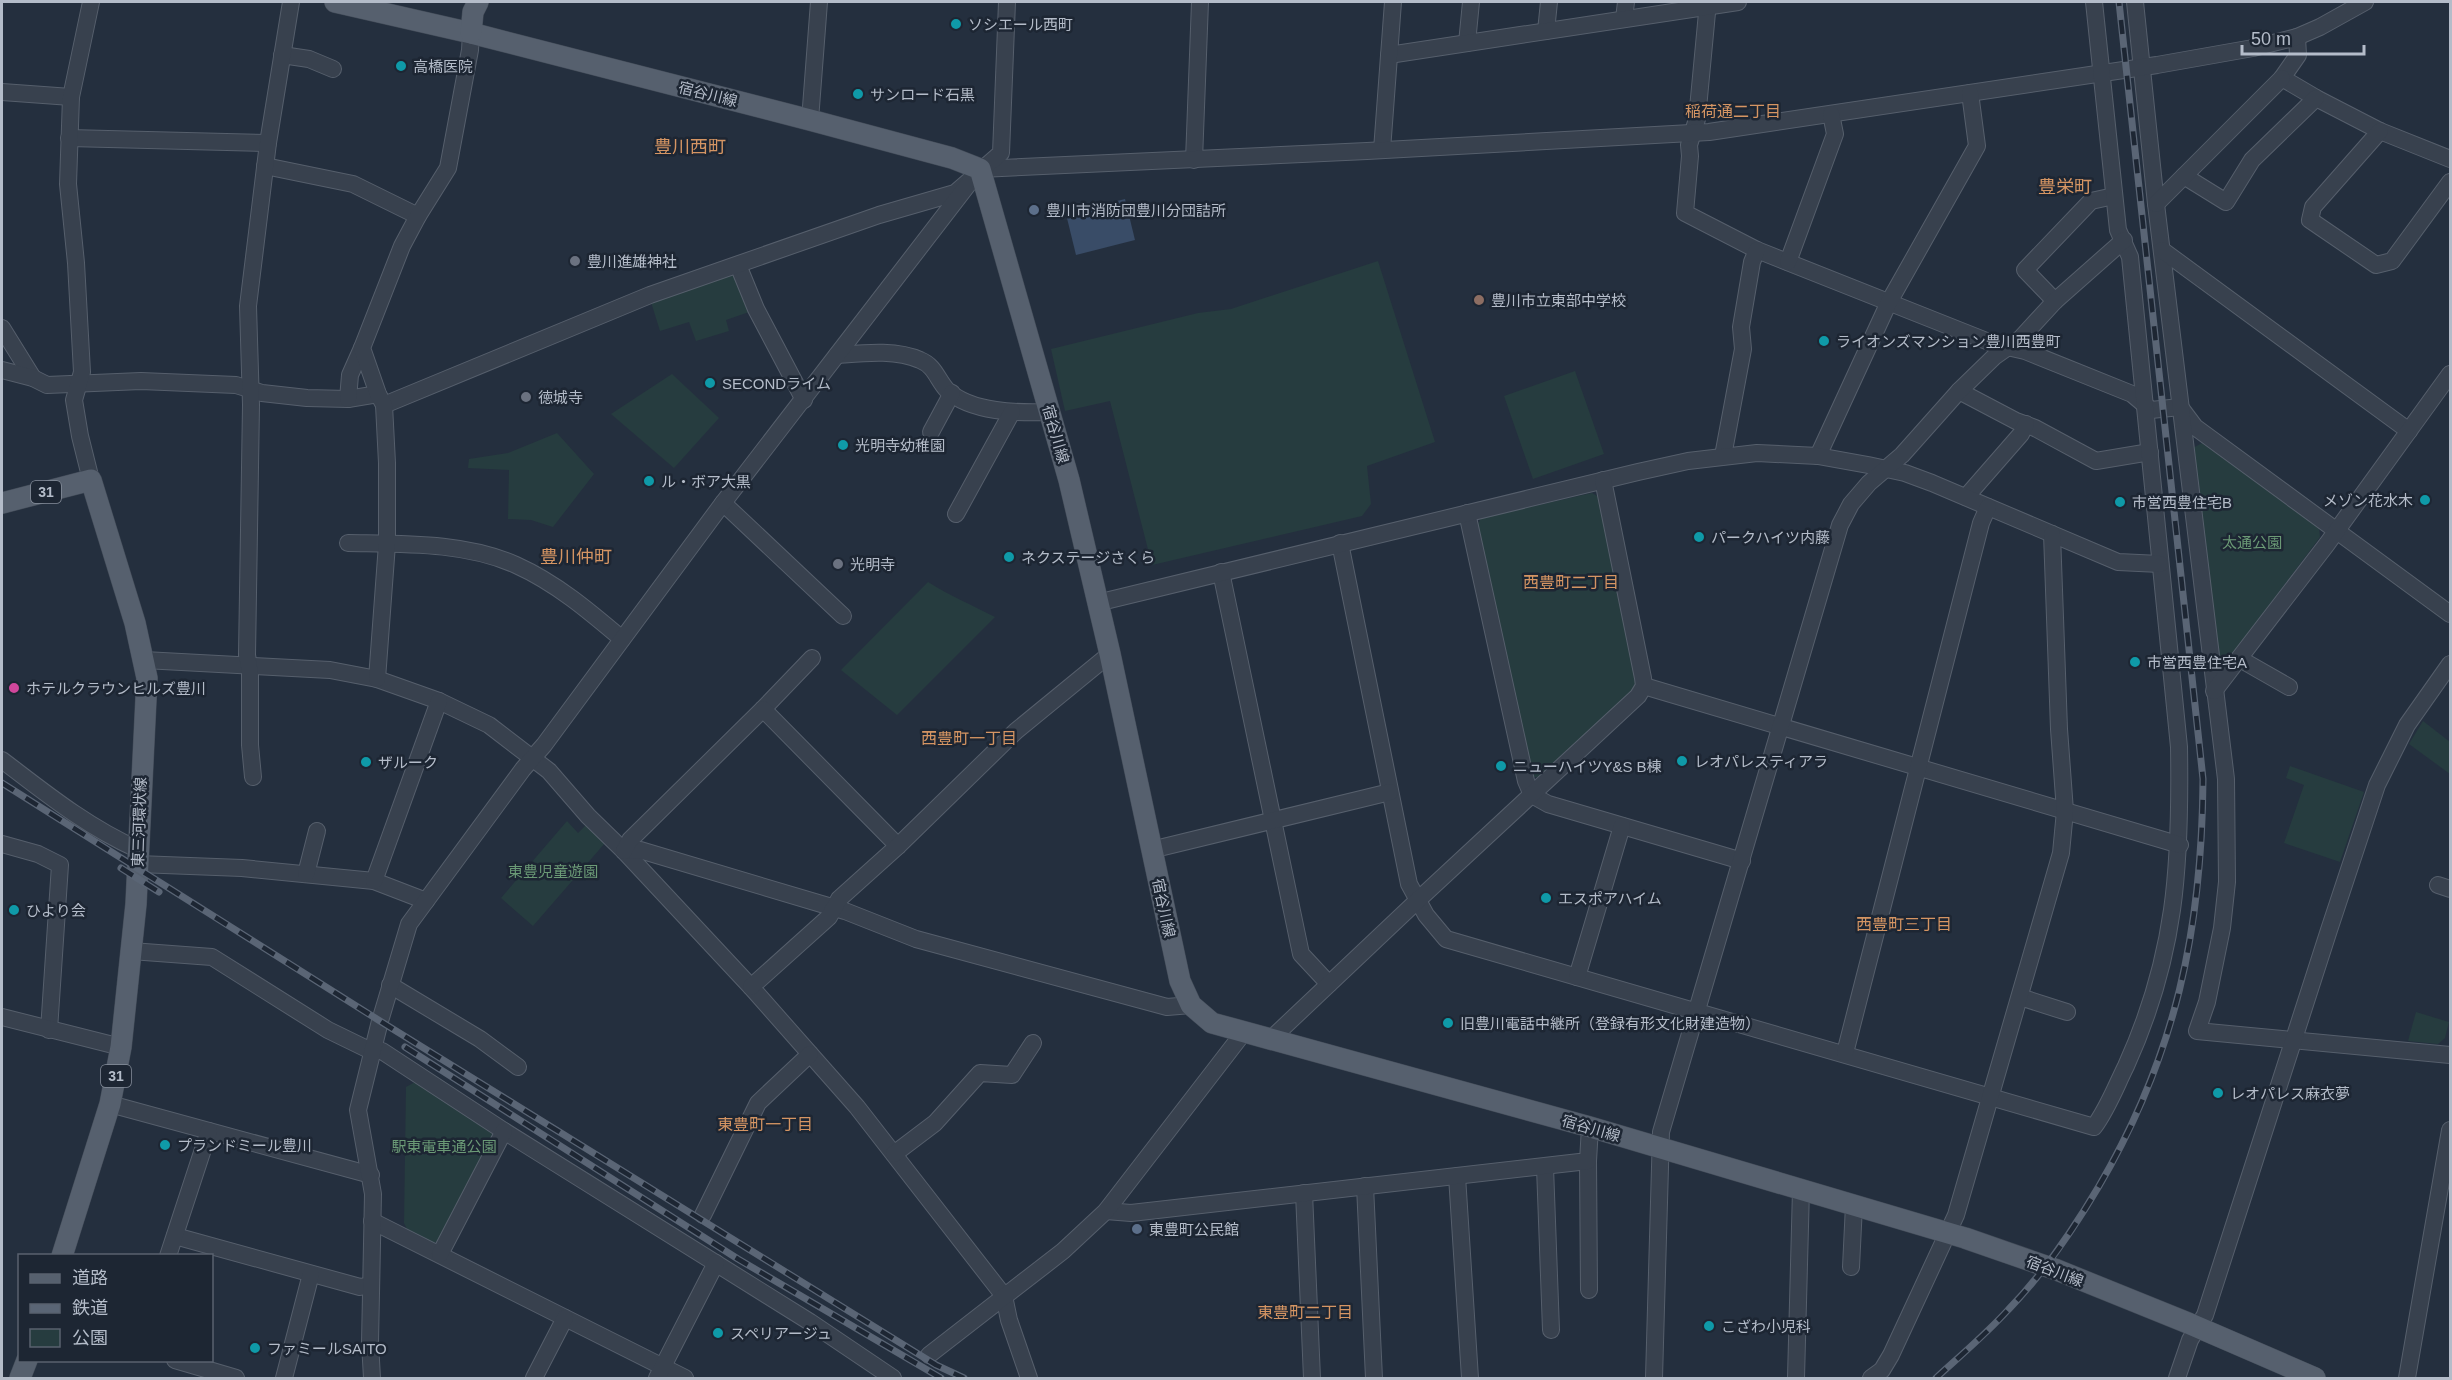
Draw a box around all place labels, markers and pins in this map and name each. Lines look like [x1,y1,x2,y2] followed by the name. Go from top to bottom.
[968,16,1073,33] place label: ソシエール西町
[949,17,963,31] marker: ソシエール西町
[413,58,473,75] place label: 高橋医院
[394,59,408,73] marker: 高橋医院
[870,86,975,103] place label: サンロード石黒
[851,87,865,101] marker: サンロード石黒
[1046,202,1226,219] place label: 豊川市消防団豊川分団詰所
[1027,203,1041,217] marker: 豊川市消防団豊川分団詰所
[587,253,677,270] place label: 豊川進雄神社
[568,254,582,268] marker: 豊川進雄神社
[1491,292,1626,309] place label: 豊川市立東部中学校
[1472,293,1486,307] marker: 豊川市立東部中学校
[1836,333,2061,350] place label: ライオンズマンション豊川西豊町
[1817,334,1831,348] marker: ライオンズマンション豊川西豊町
[722,375,831,392] place label: SECONDライム
[703,376,717,390] marker: SECONDライム
[538,389,583,406] place label: 徳城寺
[519,390,533,404] marker: 徳城寺
[855,437,945,454] place label: 光明寺幼稚園
[836,438,850,452] marker: 光明寺幼稚園
[661,473,751,490] place label: ル・ボア大黒
[642,474,656,488] marker: ル・ボア大黒
[2323,492,2413,509] place label: メゾン花水木
[2418,493,2432,507] marker: メゾン花水木
[2132,494,2232,511] place label: 市営西豊住宅B
[2113,495,2127,509] marker: 市営西豊住宅B
[1711,529,1830,546] place label: パークハイツ内藤
[1692,530,1706,544] marker: パークハイツ内藤
[1021,549,1155,566] place label: ネクステージさくら
[1002,550,1016,564] marker: ネクステージさくら
[850,556,895,573] place label: 光明寺
[831,557,845,571] marker: 光明寺
[2147,654,2247,671] place label: 市営西豊住宅A
[2128,655,2142,669] marker: 市営西豊住宅A
[26,680,206,697] place label: ホテルクラウンヒルズ豊川
[7,681,21,695] marker: ホテルクラウンヒルズ豊川
[1694,753,1828,770] place label: レオパレスティアラ
[378,754,438,771] place label: ザルーク
[1675,754,1689,768] marker: レオパレスティアラ
[359,755,373,769] marker: ザルーク
[1513,758,1662,775] place label: ニューハイツY&S B棟
[1494,759,1508,773] marker: ニューハイツY&S B棟
[1558,890,1662,907] place label: エスポアハイム
[1539,891,1553,905] marker: エスポアハイム
[26,902,86,919] place label: ひより会
[7,903,21,917] marker: ひより会
[1460,1015,1760,1032] place label: 旧豊川電話中継所（登録有形文化財建造物）
[1441,1016,1455,1030] marker: 旧豊川電話中継所（登録有形文化財建造物）
[2230,1085,2350,1102] place label: レオパレス麻衣夢
[2211,1086,2225,1100] marker: レオパレス麻衣夢
[177,1137,312,1154] place label: プランドミール豊川
[158,1138,172,1152] marker: プランドミール豊川
[1149,1221,1239,1238] place label: 東豊町公民館
[1130,1222,1144,1236] marker: 東豊町公民館
[1721,1318,1811,1335] place label: こざわ小児科
[1702,1319,1716,1333] marker: こざわ小児科
[730,1325,832,1342] place label: スペリアージュ
[711,1326,725,1340] marker: スペリアージュ
[267,1340,387,1357] place label: ファミールSAITO
[248,1341,262,1355] marker: ファミールSAITO

